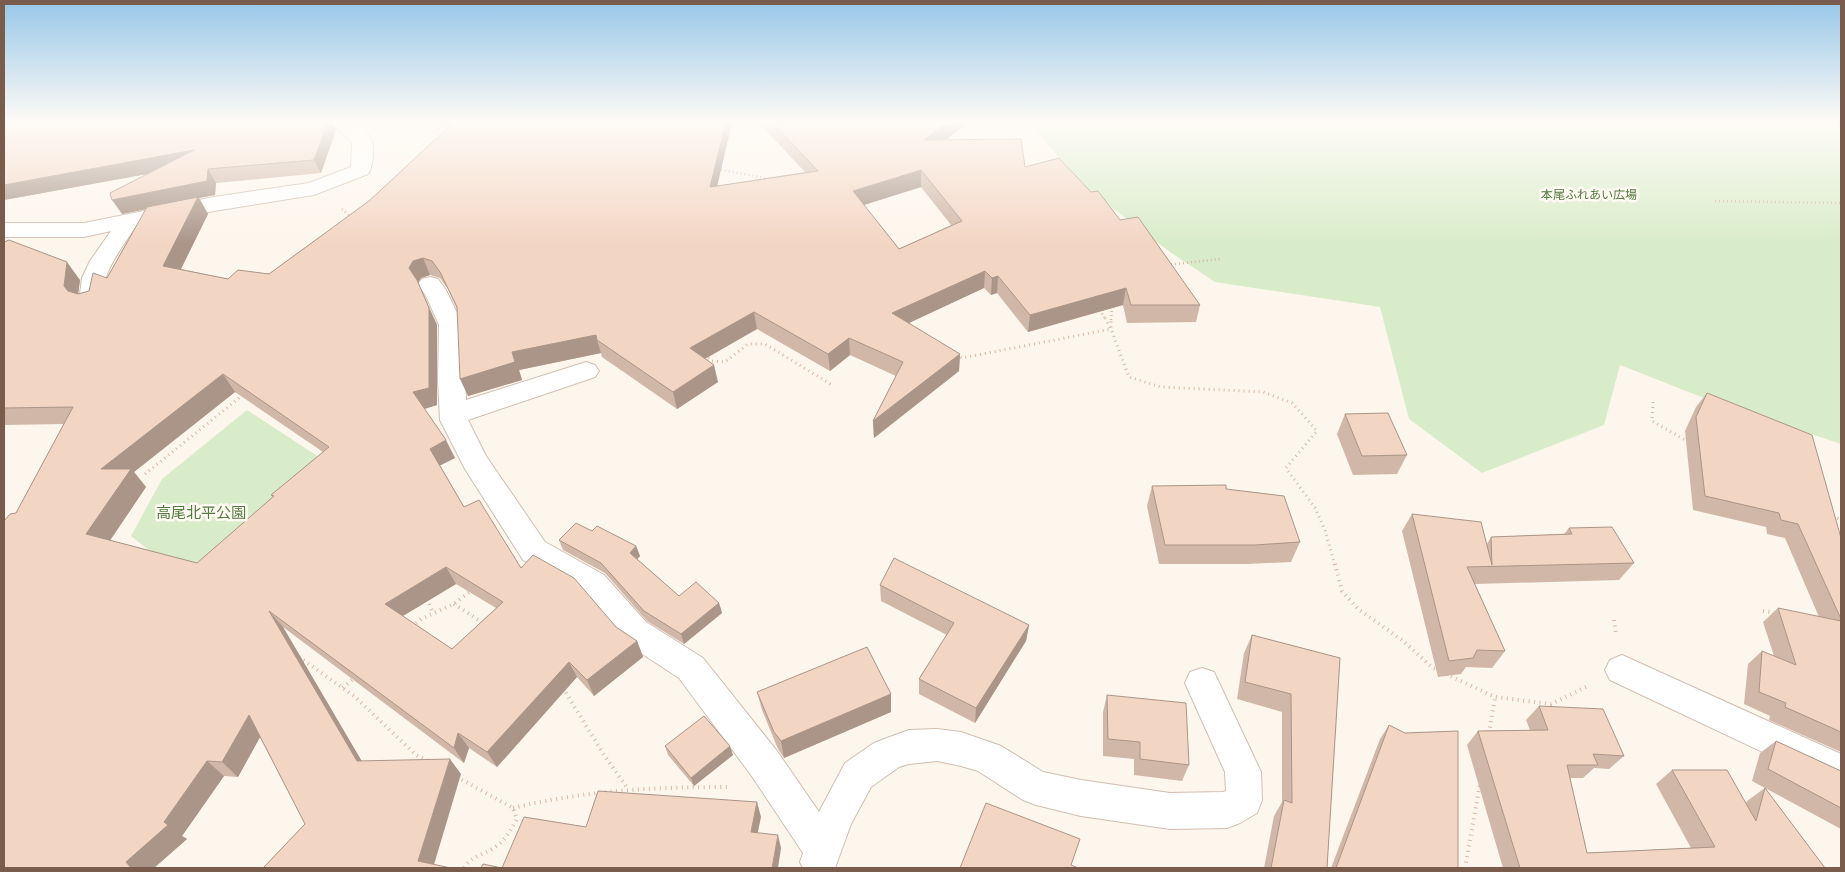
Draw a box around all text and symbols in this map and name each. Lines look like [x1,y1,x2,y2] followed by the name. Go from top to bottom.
[1541,185,1637,204] park label: 本尾ふれあい広場
[156,501,246,524] park label: 高尾北平公園

